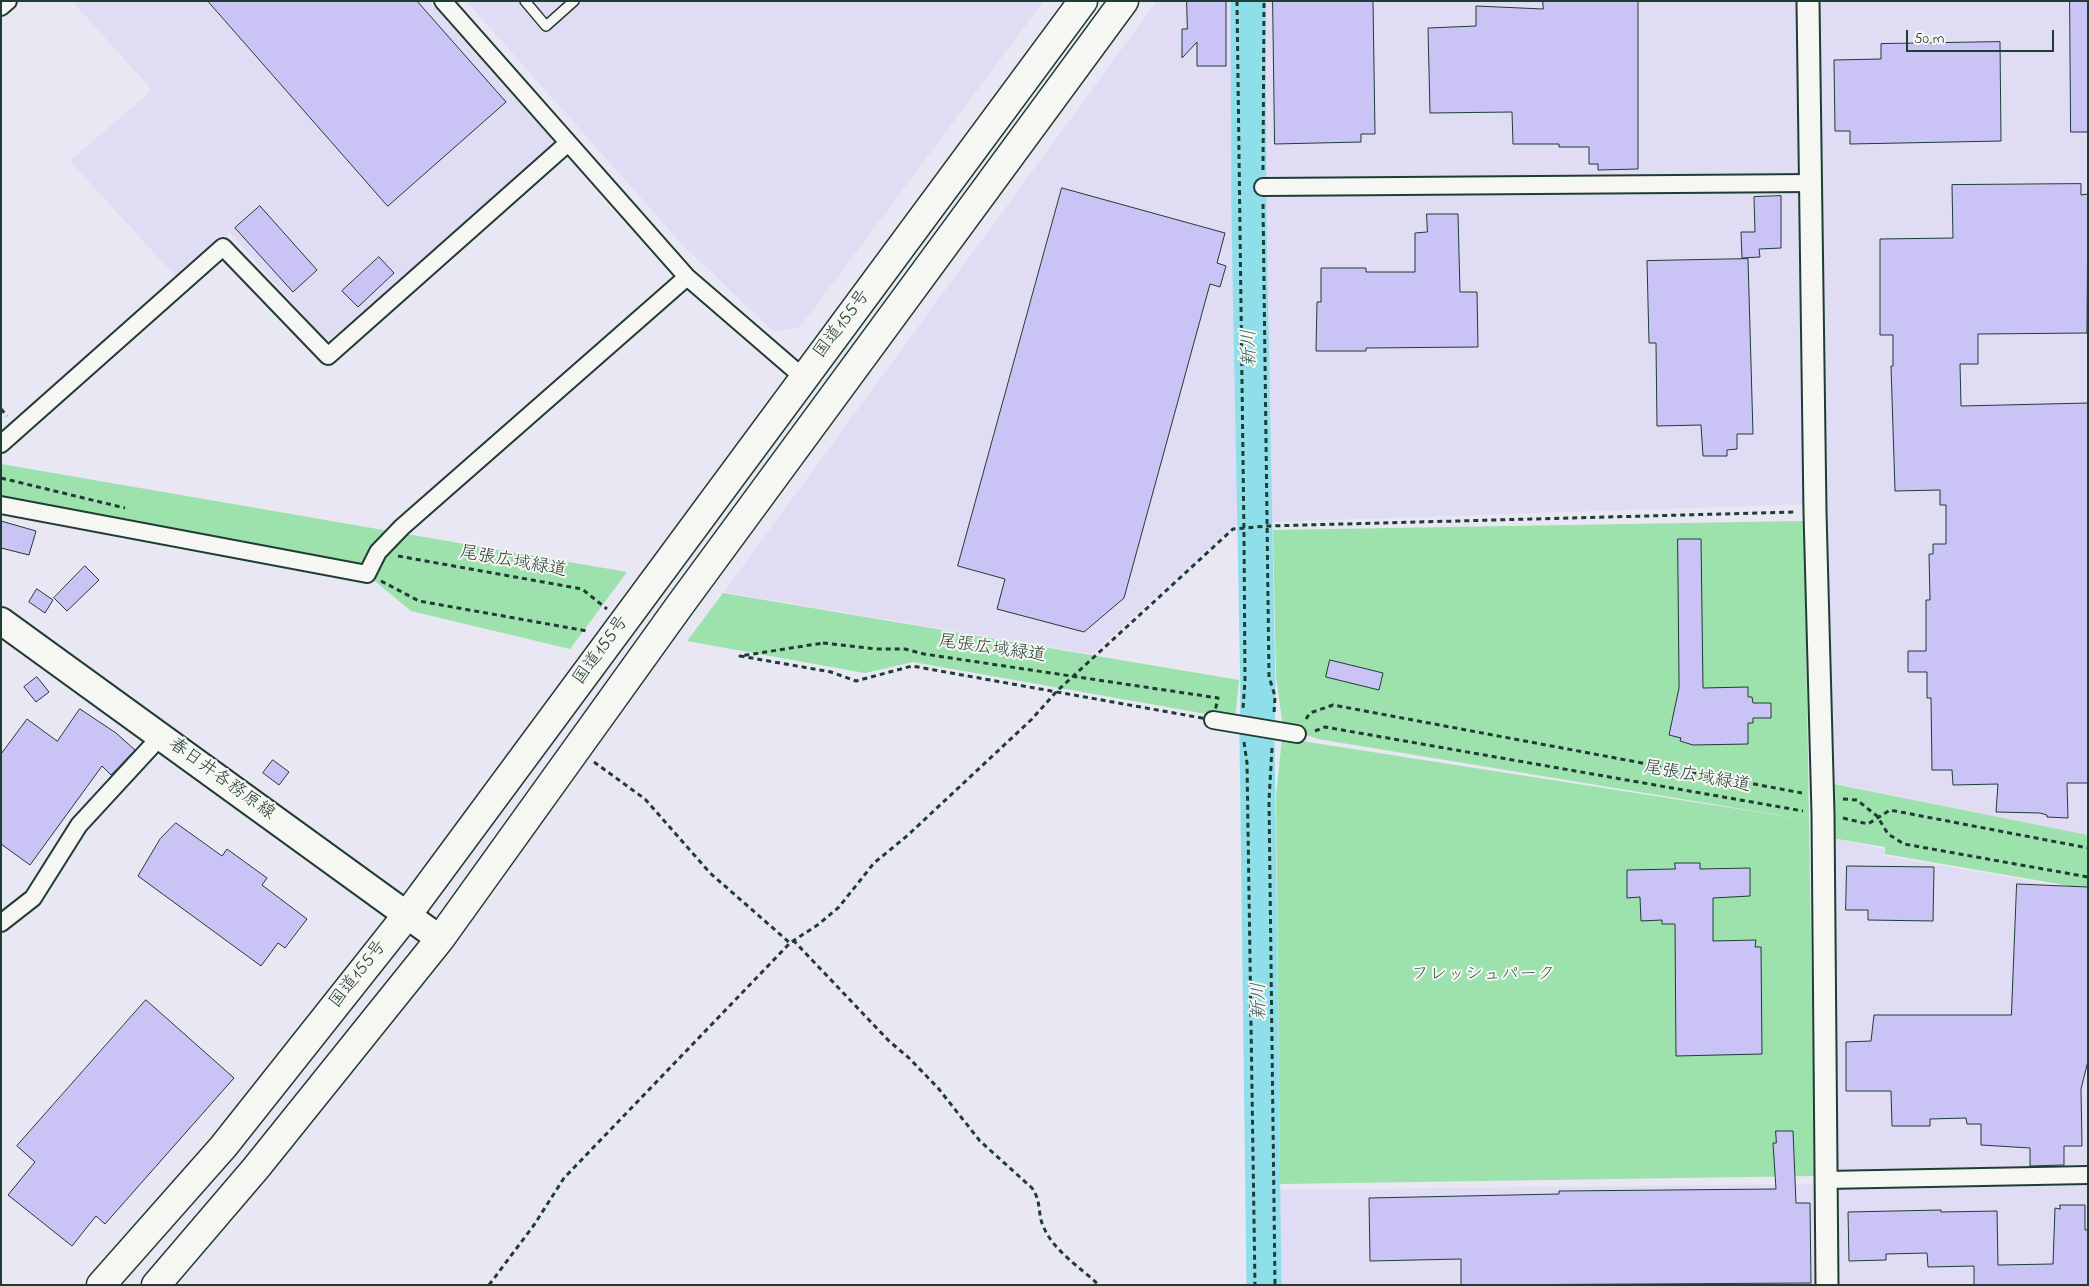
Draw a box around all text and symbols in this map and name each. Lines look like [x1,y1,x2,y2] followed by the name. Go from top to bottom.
[1909,20,2056,52] scale bar
[1914,28,1944,50] text: 50 m
[810,286,876,364] street label: 国道155号
[1239,329,1263,367] water label: 新川
[458,543,568,583] street label: 尾張広域緑道
[570,612,634,690] street label: 国道155号
[937,632,1047,668] street label: 尾張広域緑道
[164,734,278,826] street label: 春日井各務原線
[1642,758,1752,798] street label: 尾張広域緑道
[326,937,392,1013] street label: 国道155号
[1411,965,1555,987] park label: フレッシュパーク
[1249,982,1273,1020] water label: 新川

